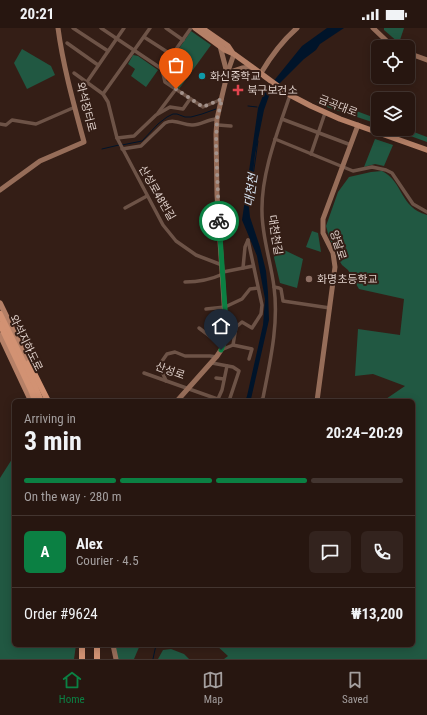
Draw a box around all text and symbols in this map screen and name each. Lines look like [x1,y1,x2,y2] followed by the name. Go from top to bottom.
[20,5,54,23] text: 20:21
[371,40,415,136] map controls
[371,40,415,84] button: locate
[159,48,193,89] pin
[165,54,187,76] icon: bag
[210,70,261,83] place label: 화신중학교
[197,71,207,81] marker: 화신중학교
[74,81,98,133] street label: 와석장터로
[232,84,244,96] marker: 북구보건소
[247,84,298,97] place label: 북구보건소
[371,92,415,136] button: layers
[317,93,359,119] street label: 금곡대로
[136,163,178,223] street label: 산성로48번길
[242,171,261,207] water label: 대천천
[199,201,239,241] courier
[208,210,230,232] icon: bike
[265,214,285,256] street label: 대천천길
[327,229,349,261] street label: 양달로
[317,273,378,286] place label: 화명초등학교
[304,274,314,284] marker: 화명초등학교
[204,309,238,350] pin
[7,313,45,373] street label: 와석지하도로
[210,315,232,337] icon: home
[154,360,186,382] street label: 산성로
[24,411,76,426] text: Arriving in
[326,424,403,442] text: 20:24–20:29
[24,426,82,456] text: 3 min
[24,489,121,504] text: On the way · 280 m
[309,531,351,573] button: chat
[361,531,403,573] button: phone
[76,535,103,553] text: Alex
[41,543,49,561] text: A
[76,553,139,568] text: Courier · 4.5
[24,605,98,623] text: Order #9624
[351,605,403,623] text: ₩13,200
[59,669,85,706] tab: Home
[202,669,224,706] tab: Map
[342,669,368,706] tab: Saved

